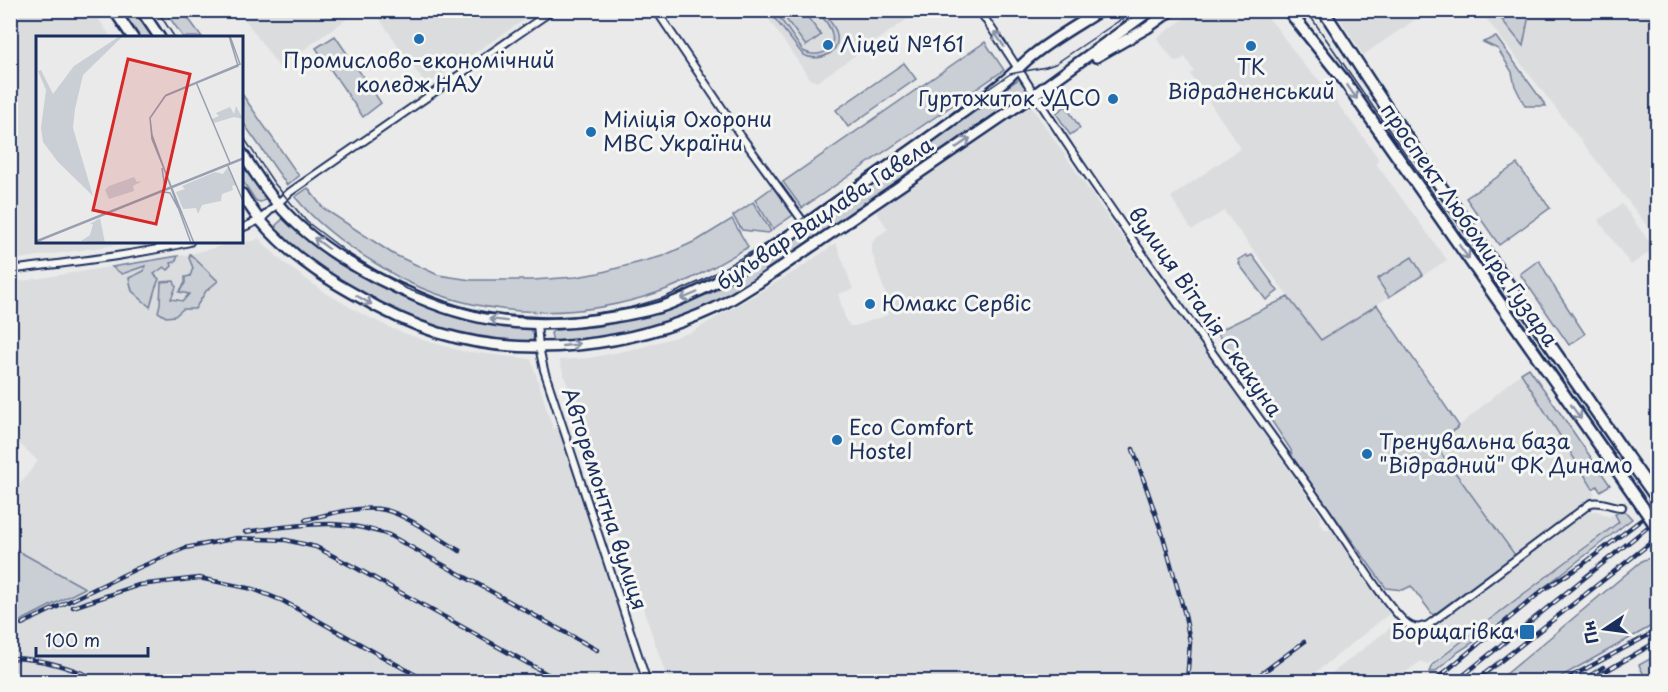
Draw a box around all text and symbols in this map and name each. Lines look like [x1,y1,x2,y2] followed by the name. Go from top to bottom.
[840,27,964,59] place label: Ліцей №161
[992,31,1005,48] one-way arrow
[412,32,426,46] marker: Промислово-економічний коледж НАУ
[36,36,243,243] inset map
[821,38,835,52] marker: Ліцей №161
[1244,39,1258,53] marker: ТК Відрадненський
[283,43,555,99] place label: Промислово-економічний коледж НАУ
[1167,50,1335,106] place label: ТК Відрадненський
[918,81,1101,113] place label: Гуртожиток УДСО
[1346,84,1358,100] one-way arrow
[1106,92,1120,106] marker: Гуртожиток УДСО
[1374,95,1568,353] street label: проспект Любомира Гузара
[603,102,772,158] place label: Міліція Охорони МВС України
[584,125,598,139] marker: Міліція Охорони МВС України
[709,128,939,297] street label: бульвар Вацлава Гавела
[954,137,970,149] one-way arrow
[1122,199,1291,422] street label: вулиця Віталія Скакуна
[313,237,329,249] one-way arrow
[1458,243,1470,260] one-way arrow
[882,286,1031,318] place label: Юмакс Сервіс
[680,291,698,302] one-way arrow
[355,294,372,306] one-way arrow
[863,297,877,311] marker: Юмакс Сервіс
[488,315,508,326] one-way arrow
[561,339,580,350] one-way arrow
[555,383,657,614] street label: Авторемонтна вулиця
[1570,403,1582,419] one-way arrow
[849,410,974,466] place label: Eco Comfort Hostel
[1379,424,1633,480] place label: Тренувальна база "Відрадний" ФК Динамо
[830,433,844,447] marker: Eco Comfort Hostel
[1360,447,1374,461] marker: Тренувальна база "Відрадний" ФК Динамо
[1575,599,1635,659] north arrow
[1391,614,1514,646] place label: Борщагівка
[1575,619,1604,647] text: Пн
[36,620,148,658] scale bar
[1518,623,1536,641] marker: Борщагівка
[45,626,100,653] text: 100 m

